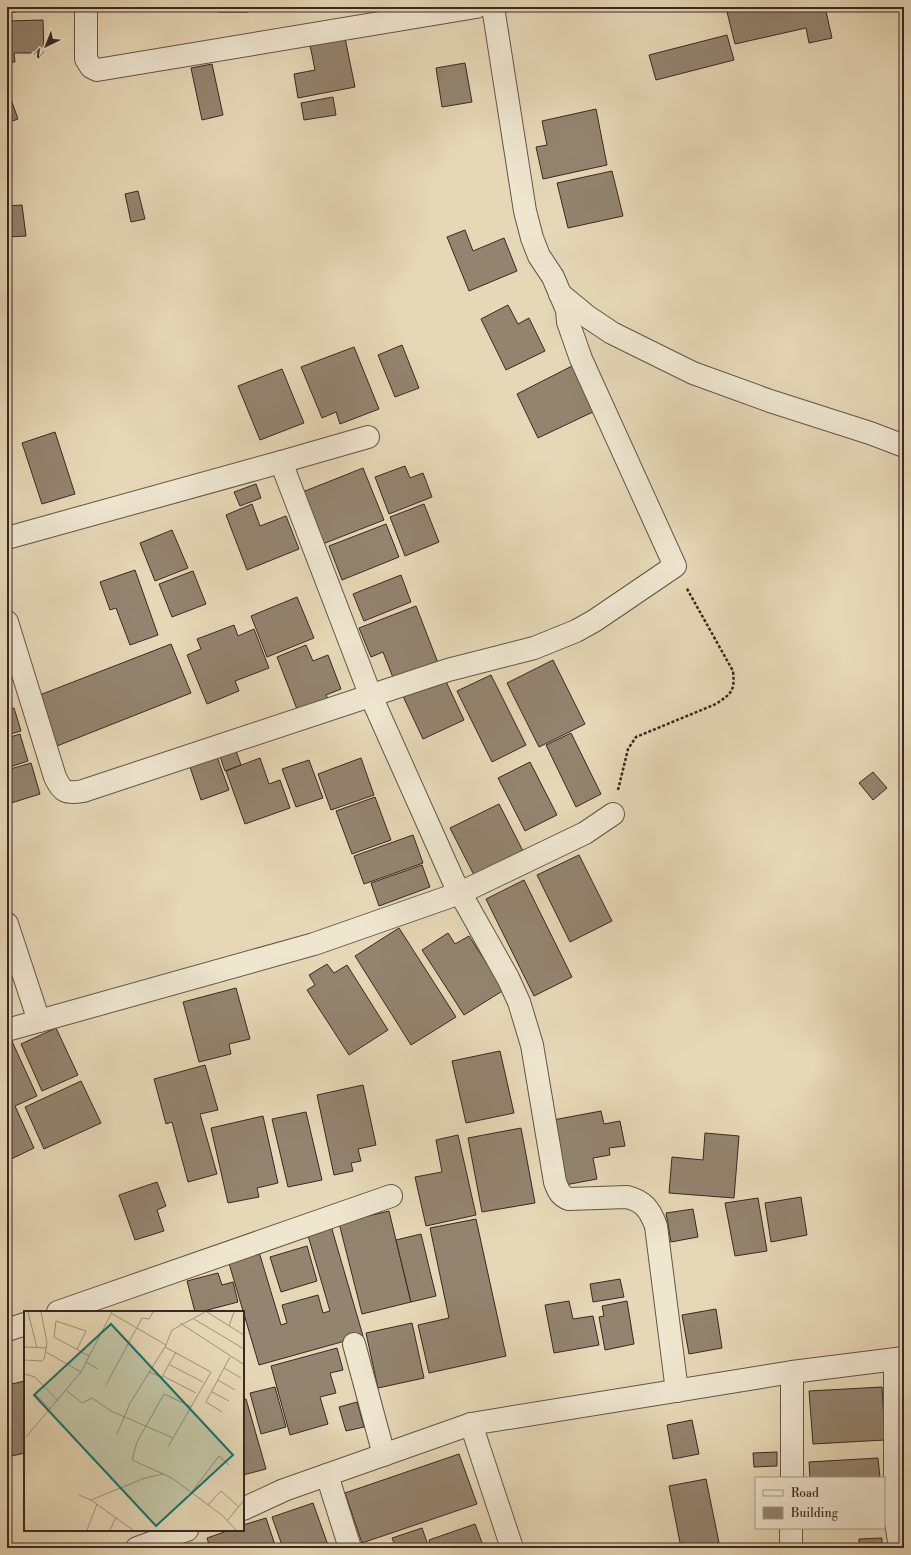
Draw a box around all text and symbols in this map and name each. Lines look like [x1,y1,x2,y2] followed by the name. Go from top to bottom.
[26,26,66,66] north arrow
[32,44,48,61] text: N
[24,1311,244,1531] inset map
[755,1477,885,1529] legend
[791,1486,819,1501] text: Road
[790,1506,839,1521] text: Building

